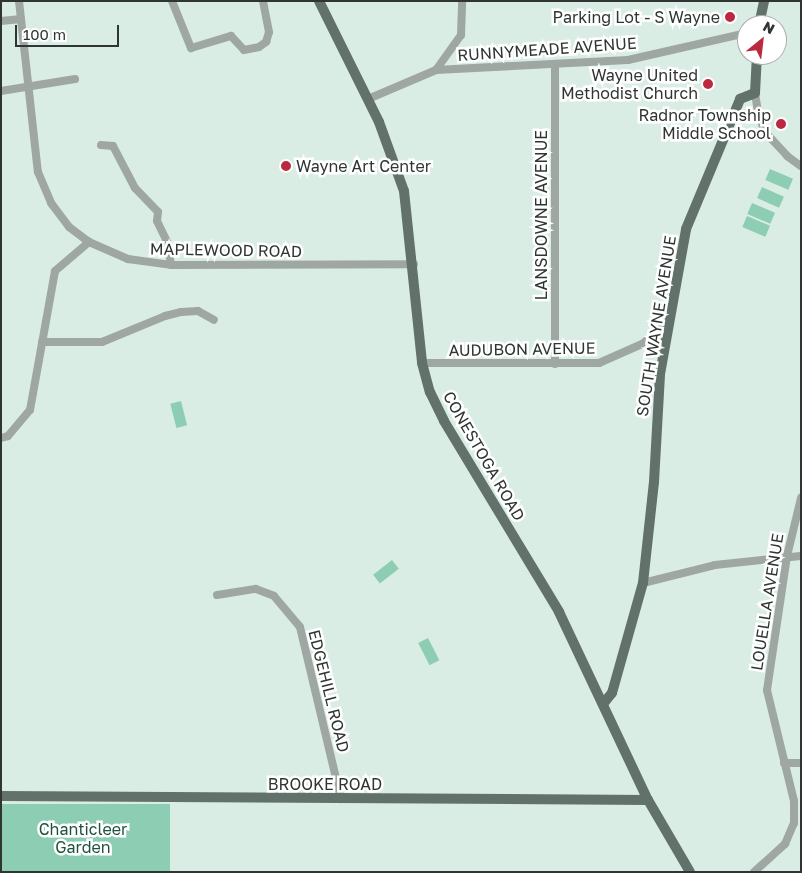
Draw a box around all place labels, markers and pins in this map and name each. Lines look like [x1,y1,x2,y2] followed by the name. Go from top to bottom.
[553,7,720,27] place label: Parking Lot - S Wayne
[724,11,736,23] marker: Parking Lot - S Wayne
[561,65,698,103] place label: Wayne United Methodist Church
[702,78,714,90] marker: Wayne United Methodist Church
[639,105,771,143] place label: Radnor Township Middle School
[775,118,787,130] marker: Radnor Township Middle School
[296,156,431,176] place label: Wayne Art Center
[280,160,292,172] marker: Wayne Art Center

